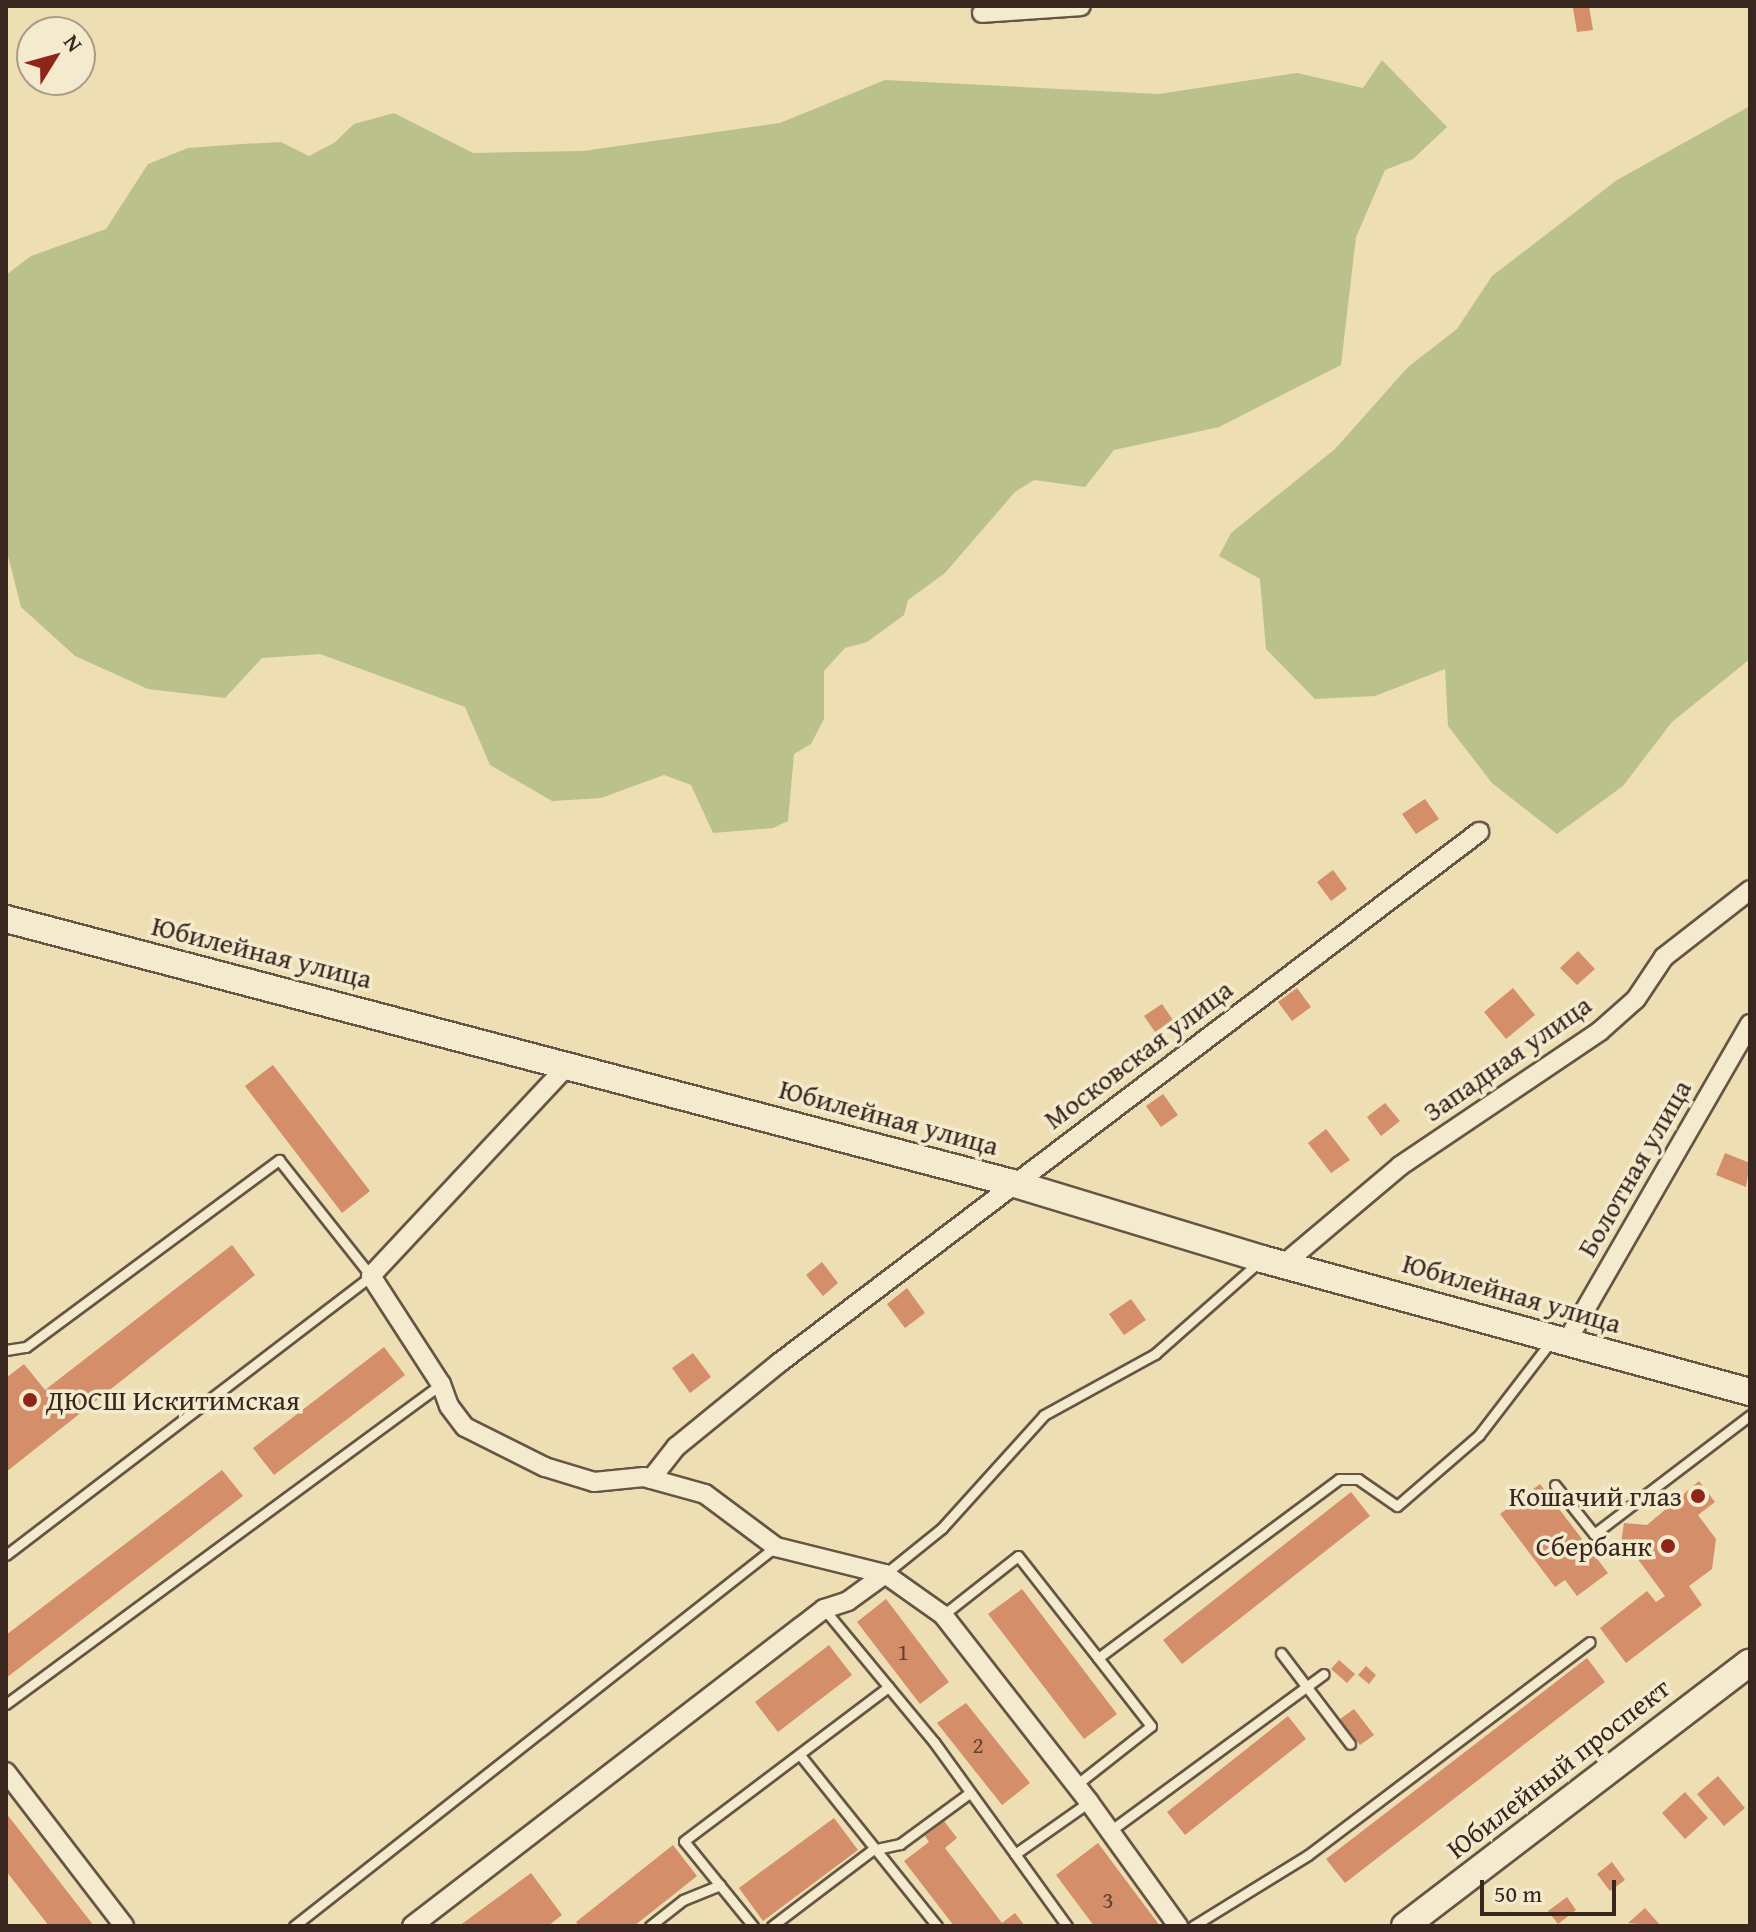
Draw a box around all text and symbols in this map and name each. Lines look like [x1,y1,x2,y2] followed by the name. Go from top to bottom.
[16,16,96,96] north arrow
[56,27,91,58] text: N
[148,908,376,996] street label: Юбилейная улица
[1037,972,1239,1136] street label: Московская улица
[1416,988,1598,1128] street label: Западная улица
[776,1072,1002,1162] street label: Юбилейная улица
[1570,1073,1698,1263] street label: Болотная улица
[1399,1246,1625,1340] street label: Юбилейная улица
[46,1383,300,1417] place label: ДЮСШ Искитимская
[21,1391,39,1409] marker: ДЮСШ Искитимская
[1509,1479,1682,1513] place label: Кошачий глаз
[1689,1487,1707,1505] marker: Кошачий глаз
[1536,1529,1652,1563] place label: Сбербанк
[1659,1537,1677,1555] marker: Сбербанк
[897,1638,909,1666] house number: 1
[1440,1671,1676,1865] street label: Юбилейный проспект
[972,1731,984,1759] house number: 2
[1484,1864,1620,1914] scale bar
[1494,1876,1542,1911] text: 50 m
[1102,1886,1114,1914] house number: 3

